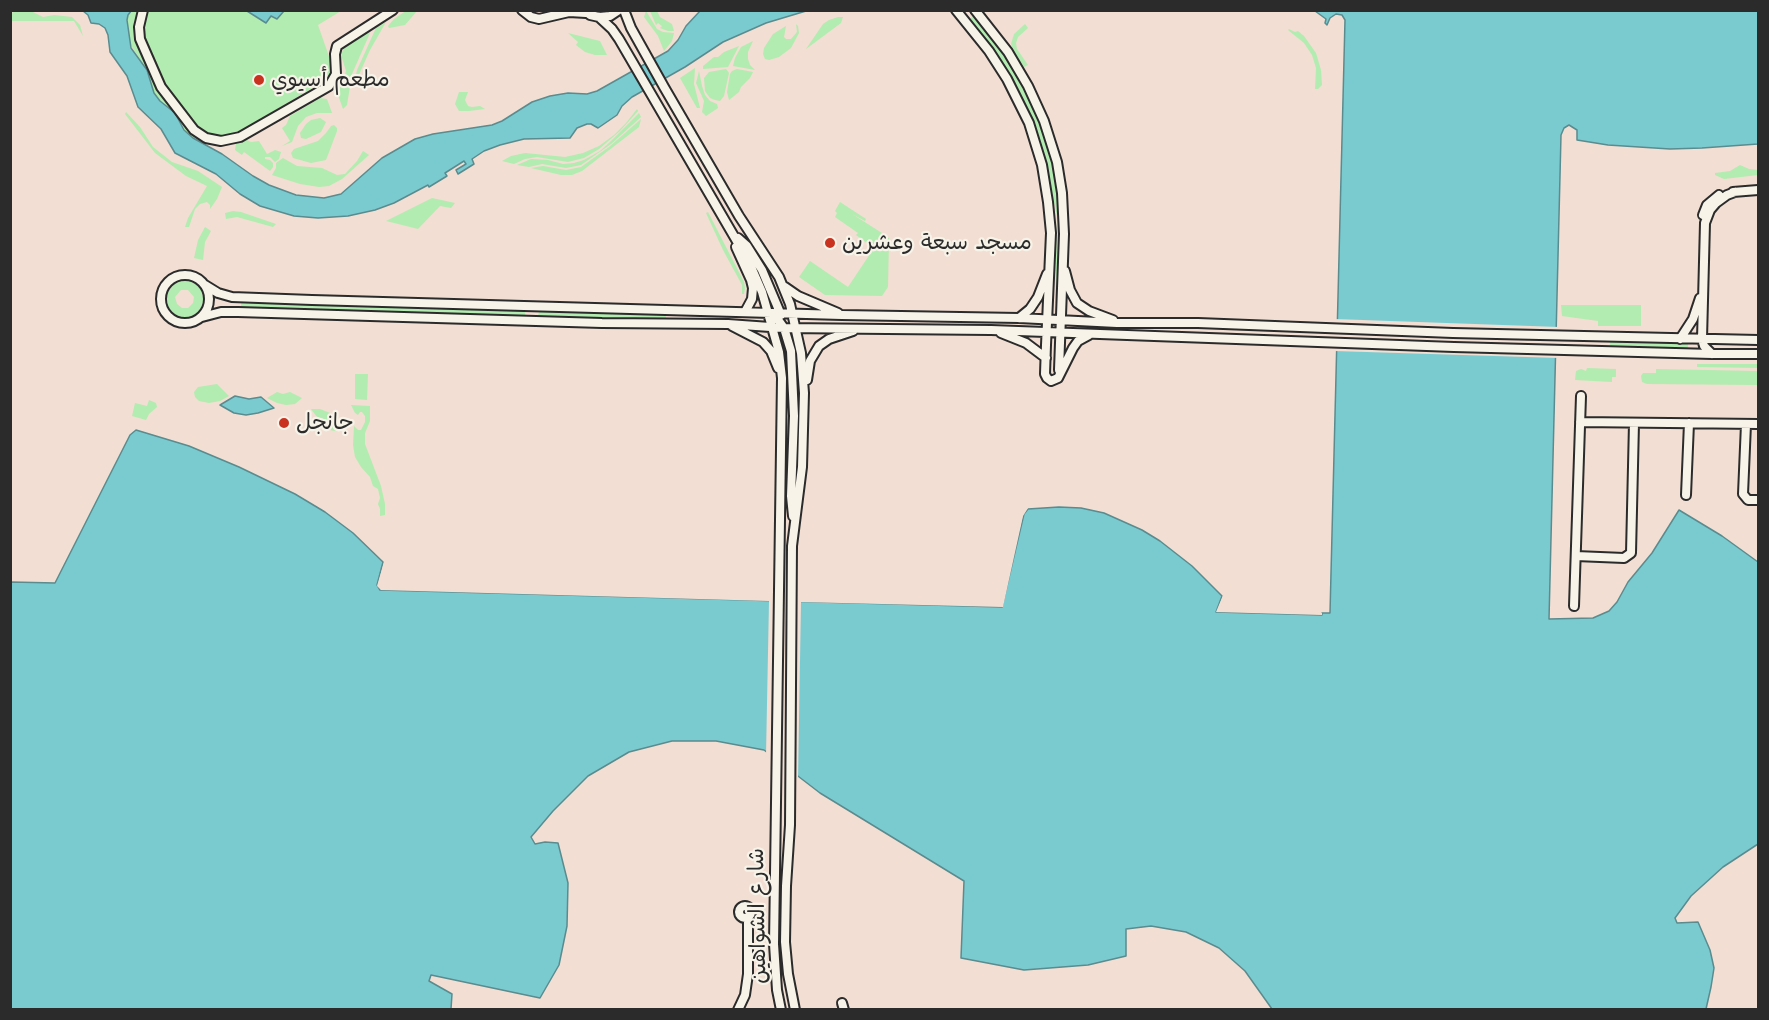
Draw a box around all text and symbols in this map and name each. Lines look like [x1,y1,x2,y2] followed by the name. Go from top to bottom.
[271,67,390,93] place label: مطعم أسيوي
[252,73,266,87] marker: مطعم أسيوي
[842,230,1032,256] place label: مسجد سبعة وعشرين
[823,236,837,250] marker: مسجد سبعة وعشرين
[296,410,354,436] place label: جانجل
[277,416,291,430] marker: جانجل
[744,848,772,984] street label: شارع الشواهين

